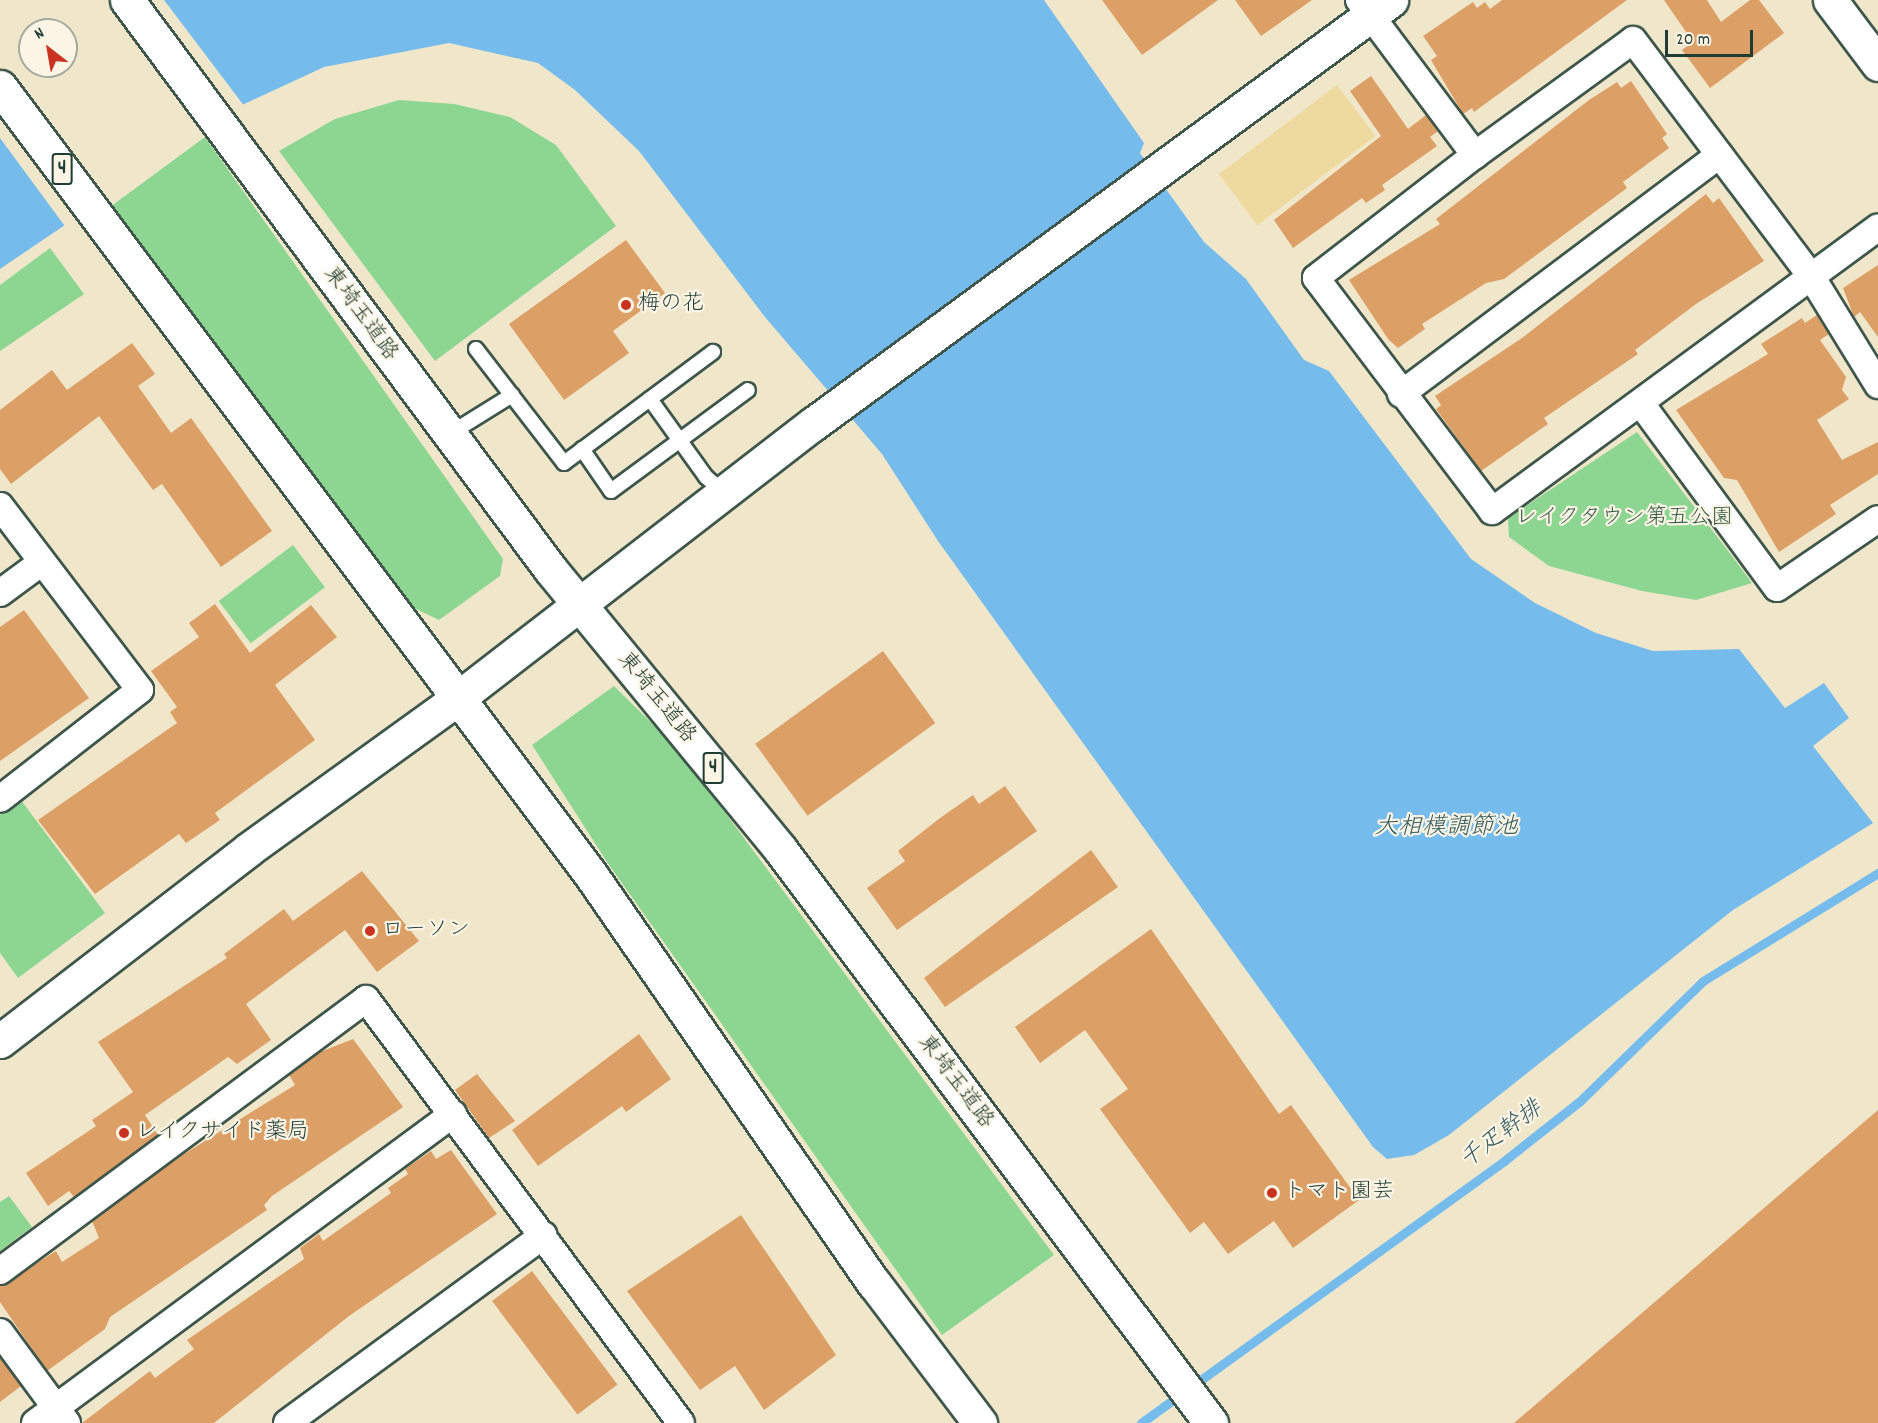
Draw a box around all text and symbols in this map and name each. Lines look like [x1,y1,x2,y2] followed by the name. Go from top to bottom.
[18,18,78,78] north arrow
[1668,18,1756,56] scale bar
[30,22,49,46] text: N
[1676,28,1710,53] text: 20 m
[52,151,72,187] road number: 4
[317,262,403,366] street label: 東埼玉道路
[638,292,704,318] place label: 梅の花
[619,298,633,312] marker: 梅の花
[1514,506,1734,532] park label: レイクタウン第五公園
[611,647,701,749] street label: 東埼玉道路
[702,750,724,786] road number: 4
[1374,815,1518,843] water label: 大相模調節池
[382,918,470,944] place label: ローソン
[363,924,377,938] marker: ローソン
[911,1030,999,1134] street label: 東埼玉道路
[1455,1096,1549,1176] water label: 千疋幹排
[136,1120,312,1146] place label: レイクサイド薬局
[117,1126,131,1140] marker: レイクサイド薬局
[1284,1180,1394,1206] place label: トマト園芸
[1265,1186,1279,1200] marker: トマト園芸

